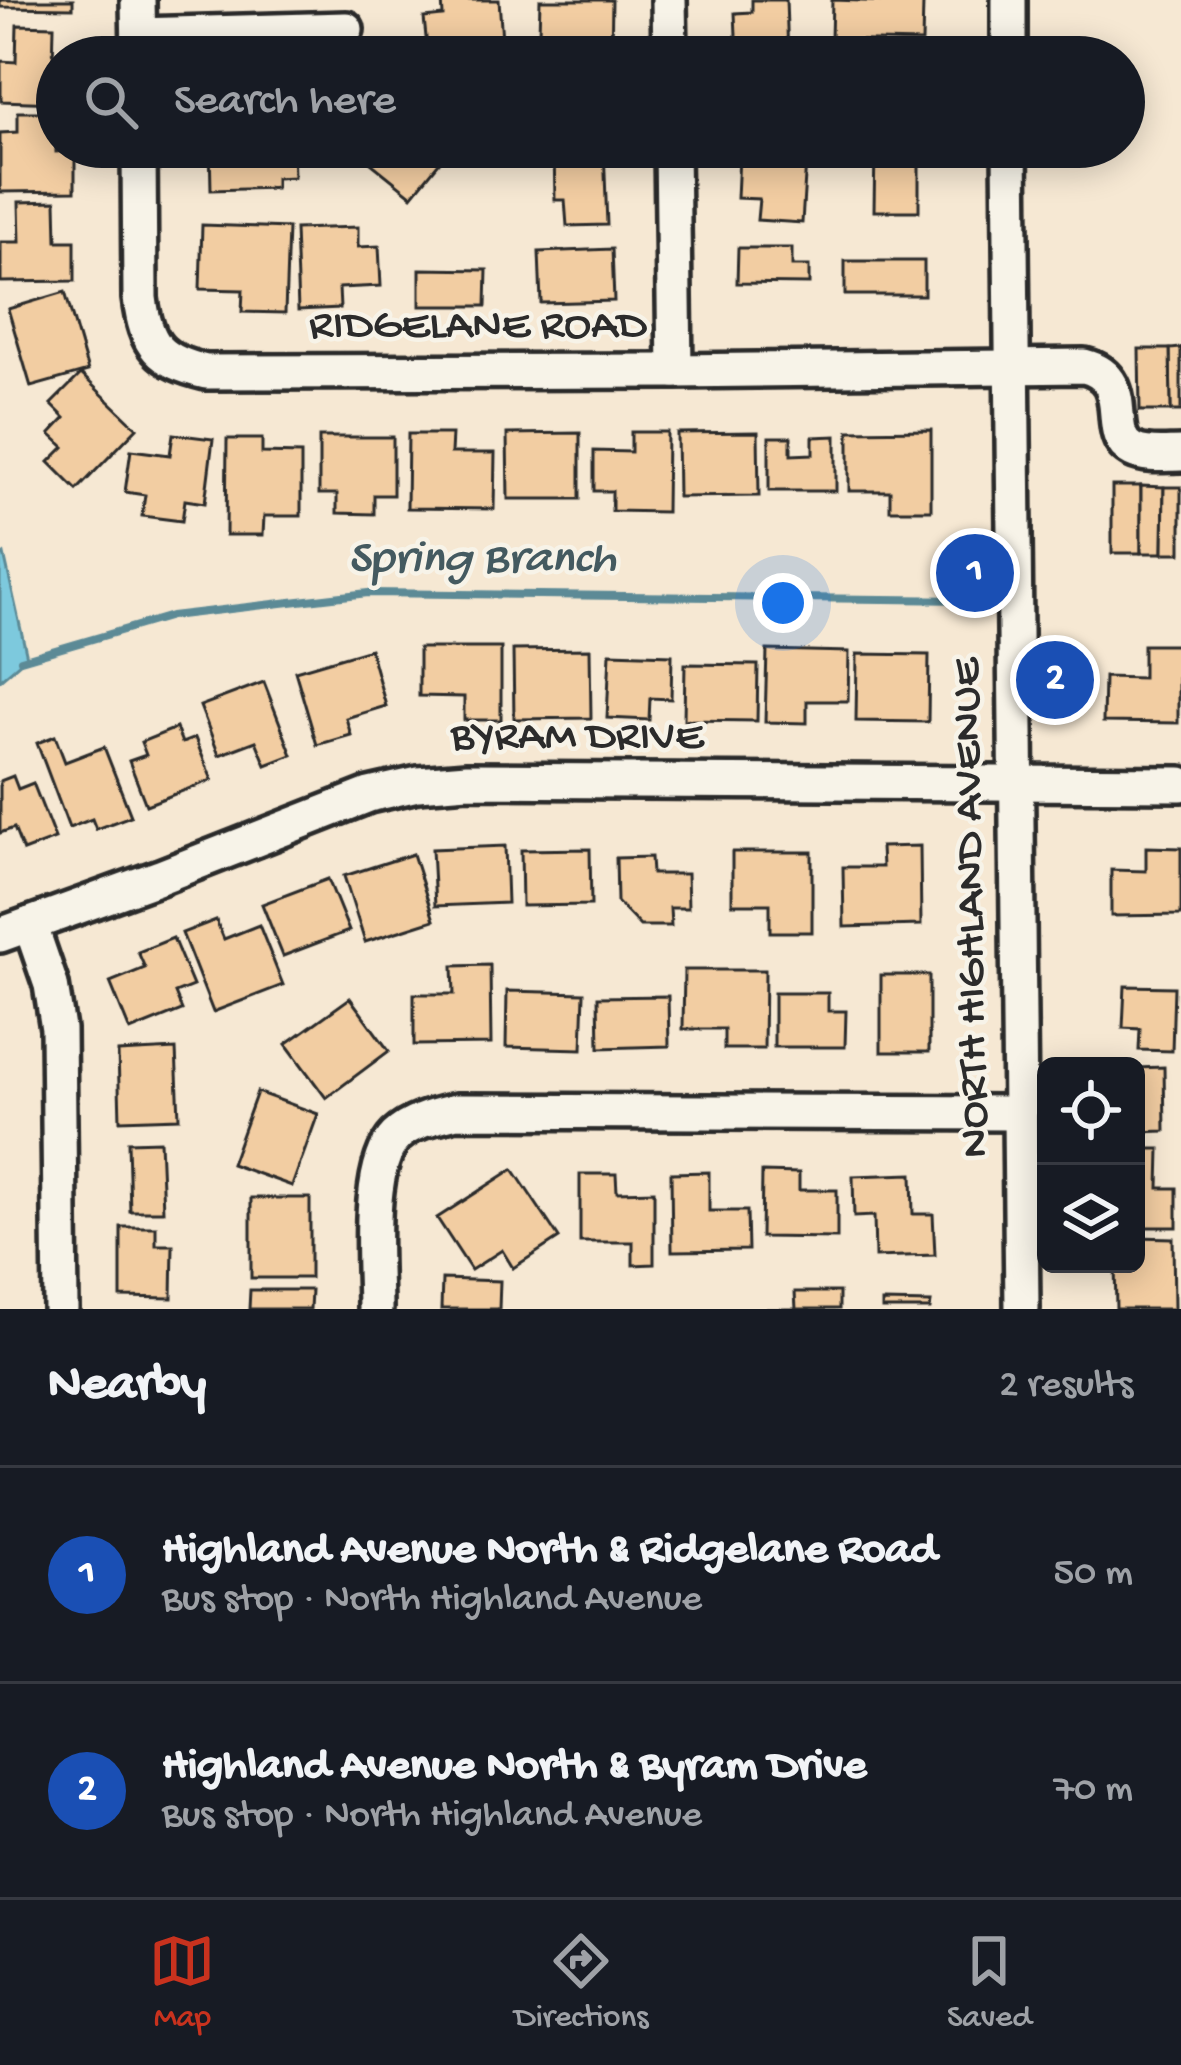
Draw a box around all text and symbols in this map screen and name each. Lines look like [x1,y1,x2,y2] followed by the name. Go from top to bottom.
[36,36,1145,168] search box
[78,69,144,135] icon: search
[174,76,396,129] text: Search here
[309,301,648,354] street label: RIDGELANE ROAD
[936,528,1014,618] pin: 1
[348,533,617,590] water label: Spring Branch
[753,573,813,633] your location
[1016,635,1094,725] pin: 2
[942,656,1004,1158] street label: NORTH HIGHLAND AVENUE
[450,712,705,765] street label: BYRAM DRIVE
[1037,1057,1145,1273] map controls
[1037,1057,1145,1165] button: locate
[1037,1165,1145,1273] button: layers
[48,1357,206,1417] text: Nearby
[999,1364,1133,1410] text: 2 results
[162,1525,937,1578] text: Highland Avenue North & Ridgelane Road
[79,1552,95,1598] text: 1
[1053,1552,1133,1598] text: 50 m
[162,1578,702,1624] text: Bus stop · North Highland Avenue
[162,1741,867,1794] text: Highland Avenue North & Byram Drive
[77,1768,97,1814] text: 2
[1054,1768,1133,1814] text: 70 m
[162,1794,702,1840] text: Bus stop · North Highland Avenue
[149,1928,215,2038] tab: Map
[514,1928,648,2038] tab: Directions
[947,1928,1032,2038] tab: Saved

